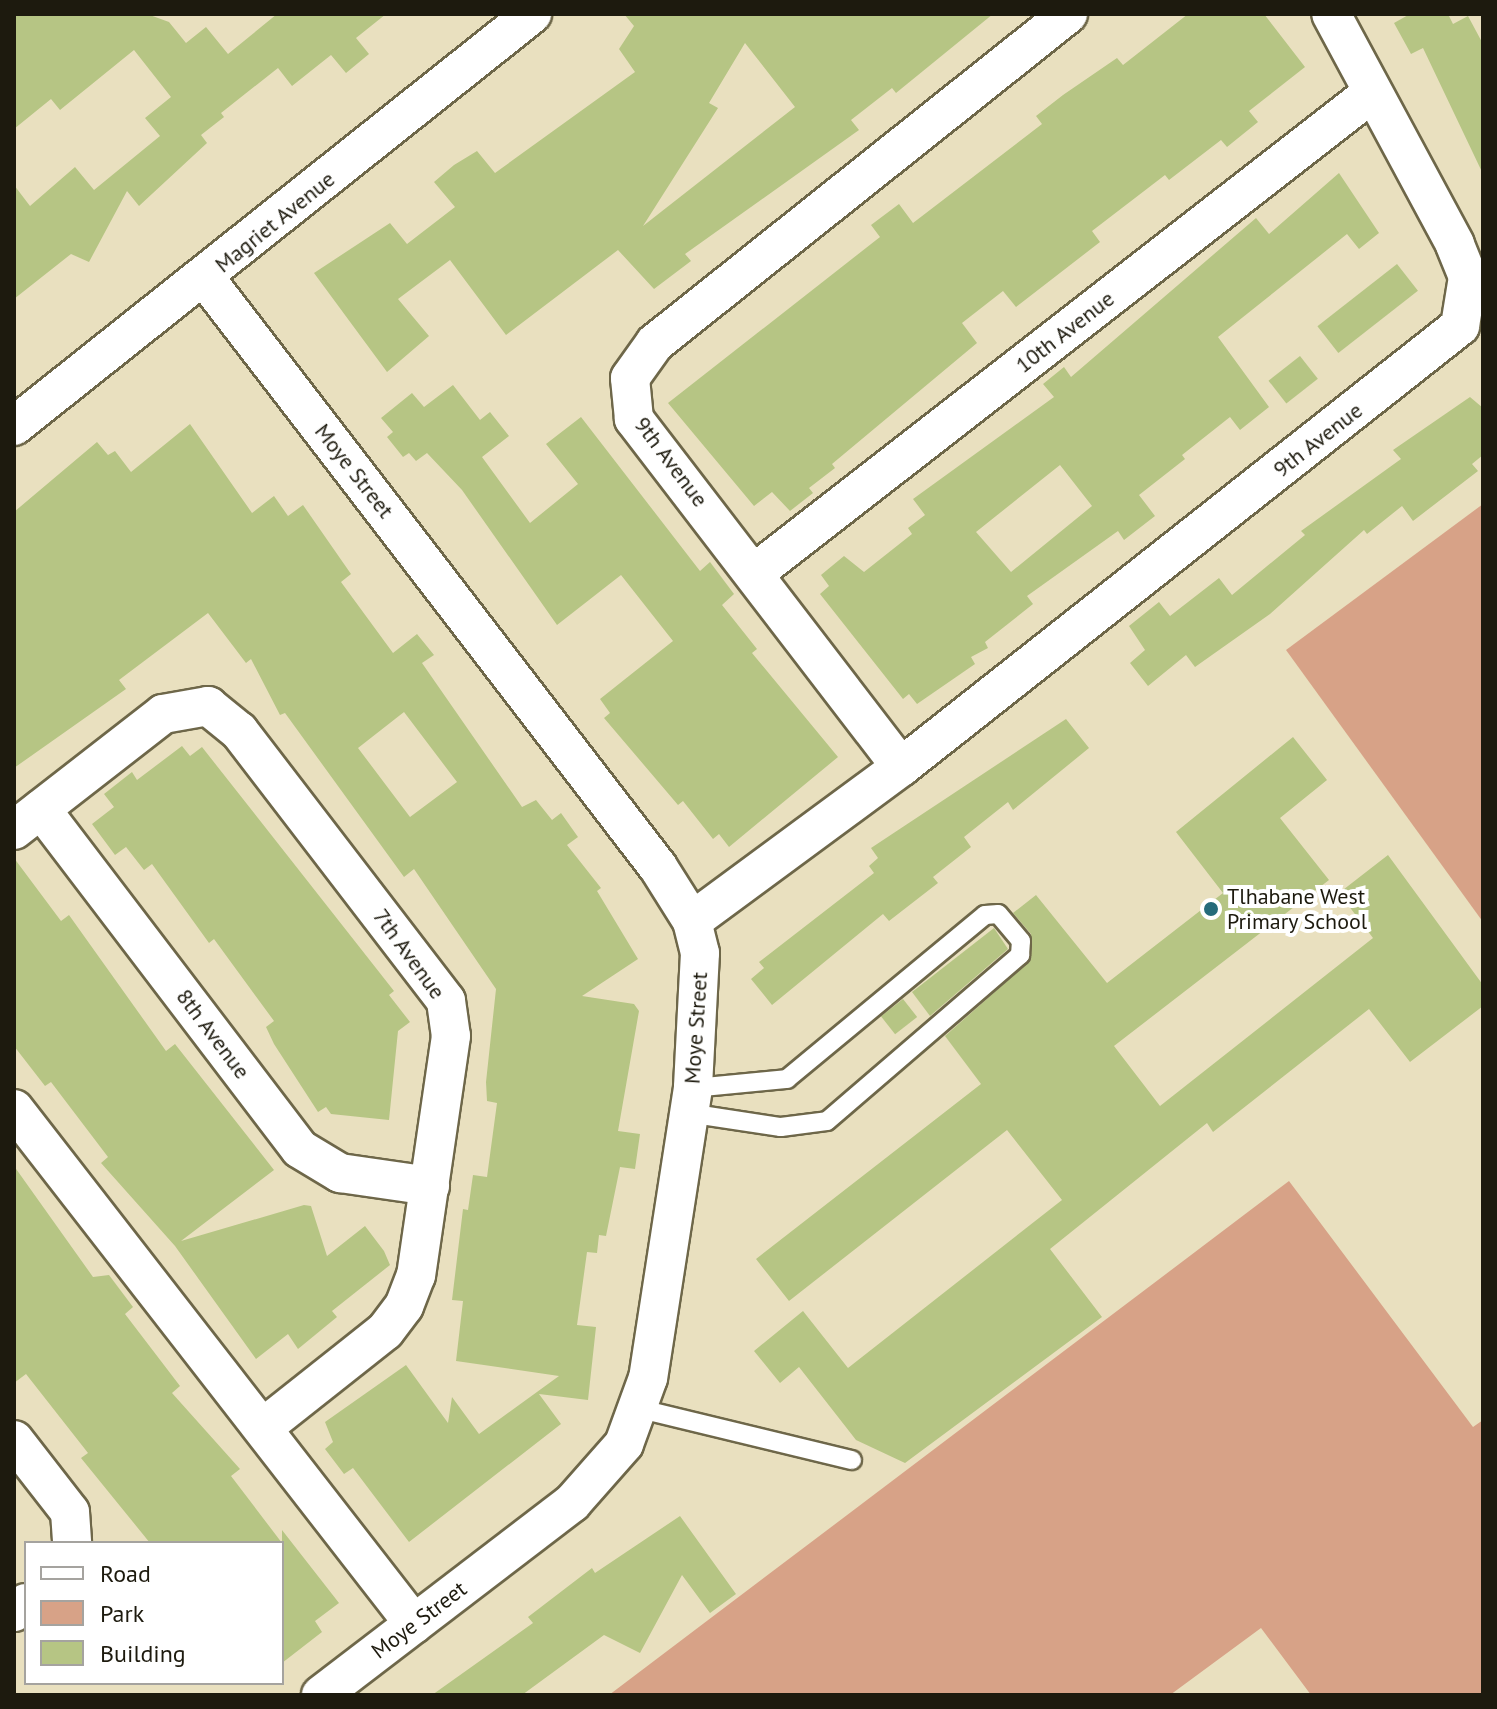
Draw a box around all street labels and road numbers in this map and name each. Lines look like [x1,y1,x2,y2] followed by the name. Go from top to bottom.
[210,166,340,278] street label: Magriet Avenue
[1010,285,1120,379] street label: 10th Avenue
[1268,397,1368,483] street label: 9th Avenue
[629,412,713,512] street label: 9th Avenue
[309,419,399,523] street label: Moye Street
[367,904,451,1004] street label: 7th Avenue
[679,971,713,1085] street label: Moye Street
[171,984,255,1084] street label: 8th Avenue
[366,1576,472,1664] street label: Moye Street

